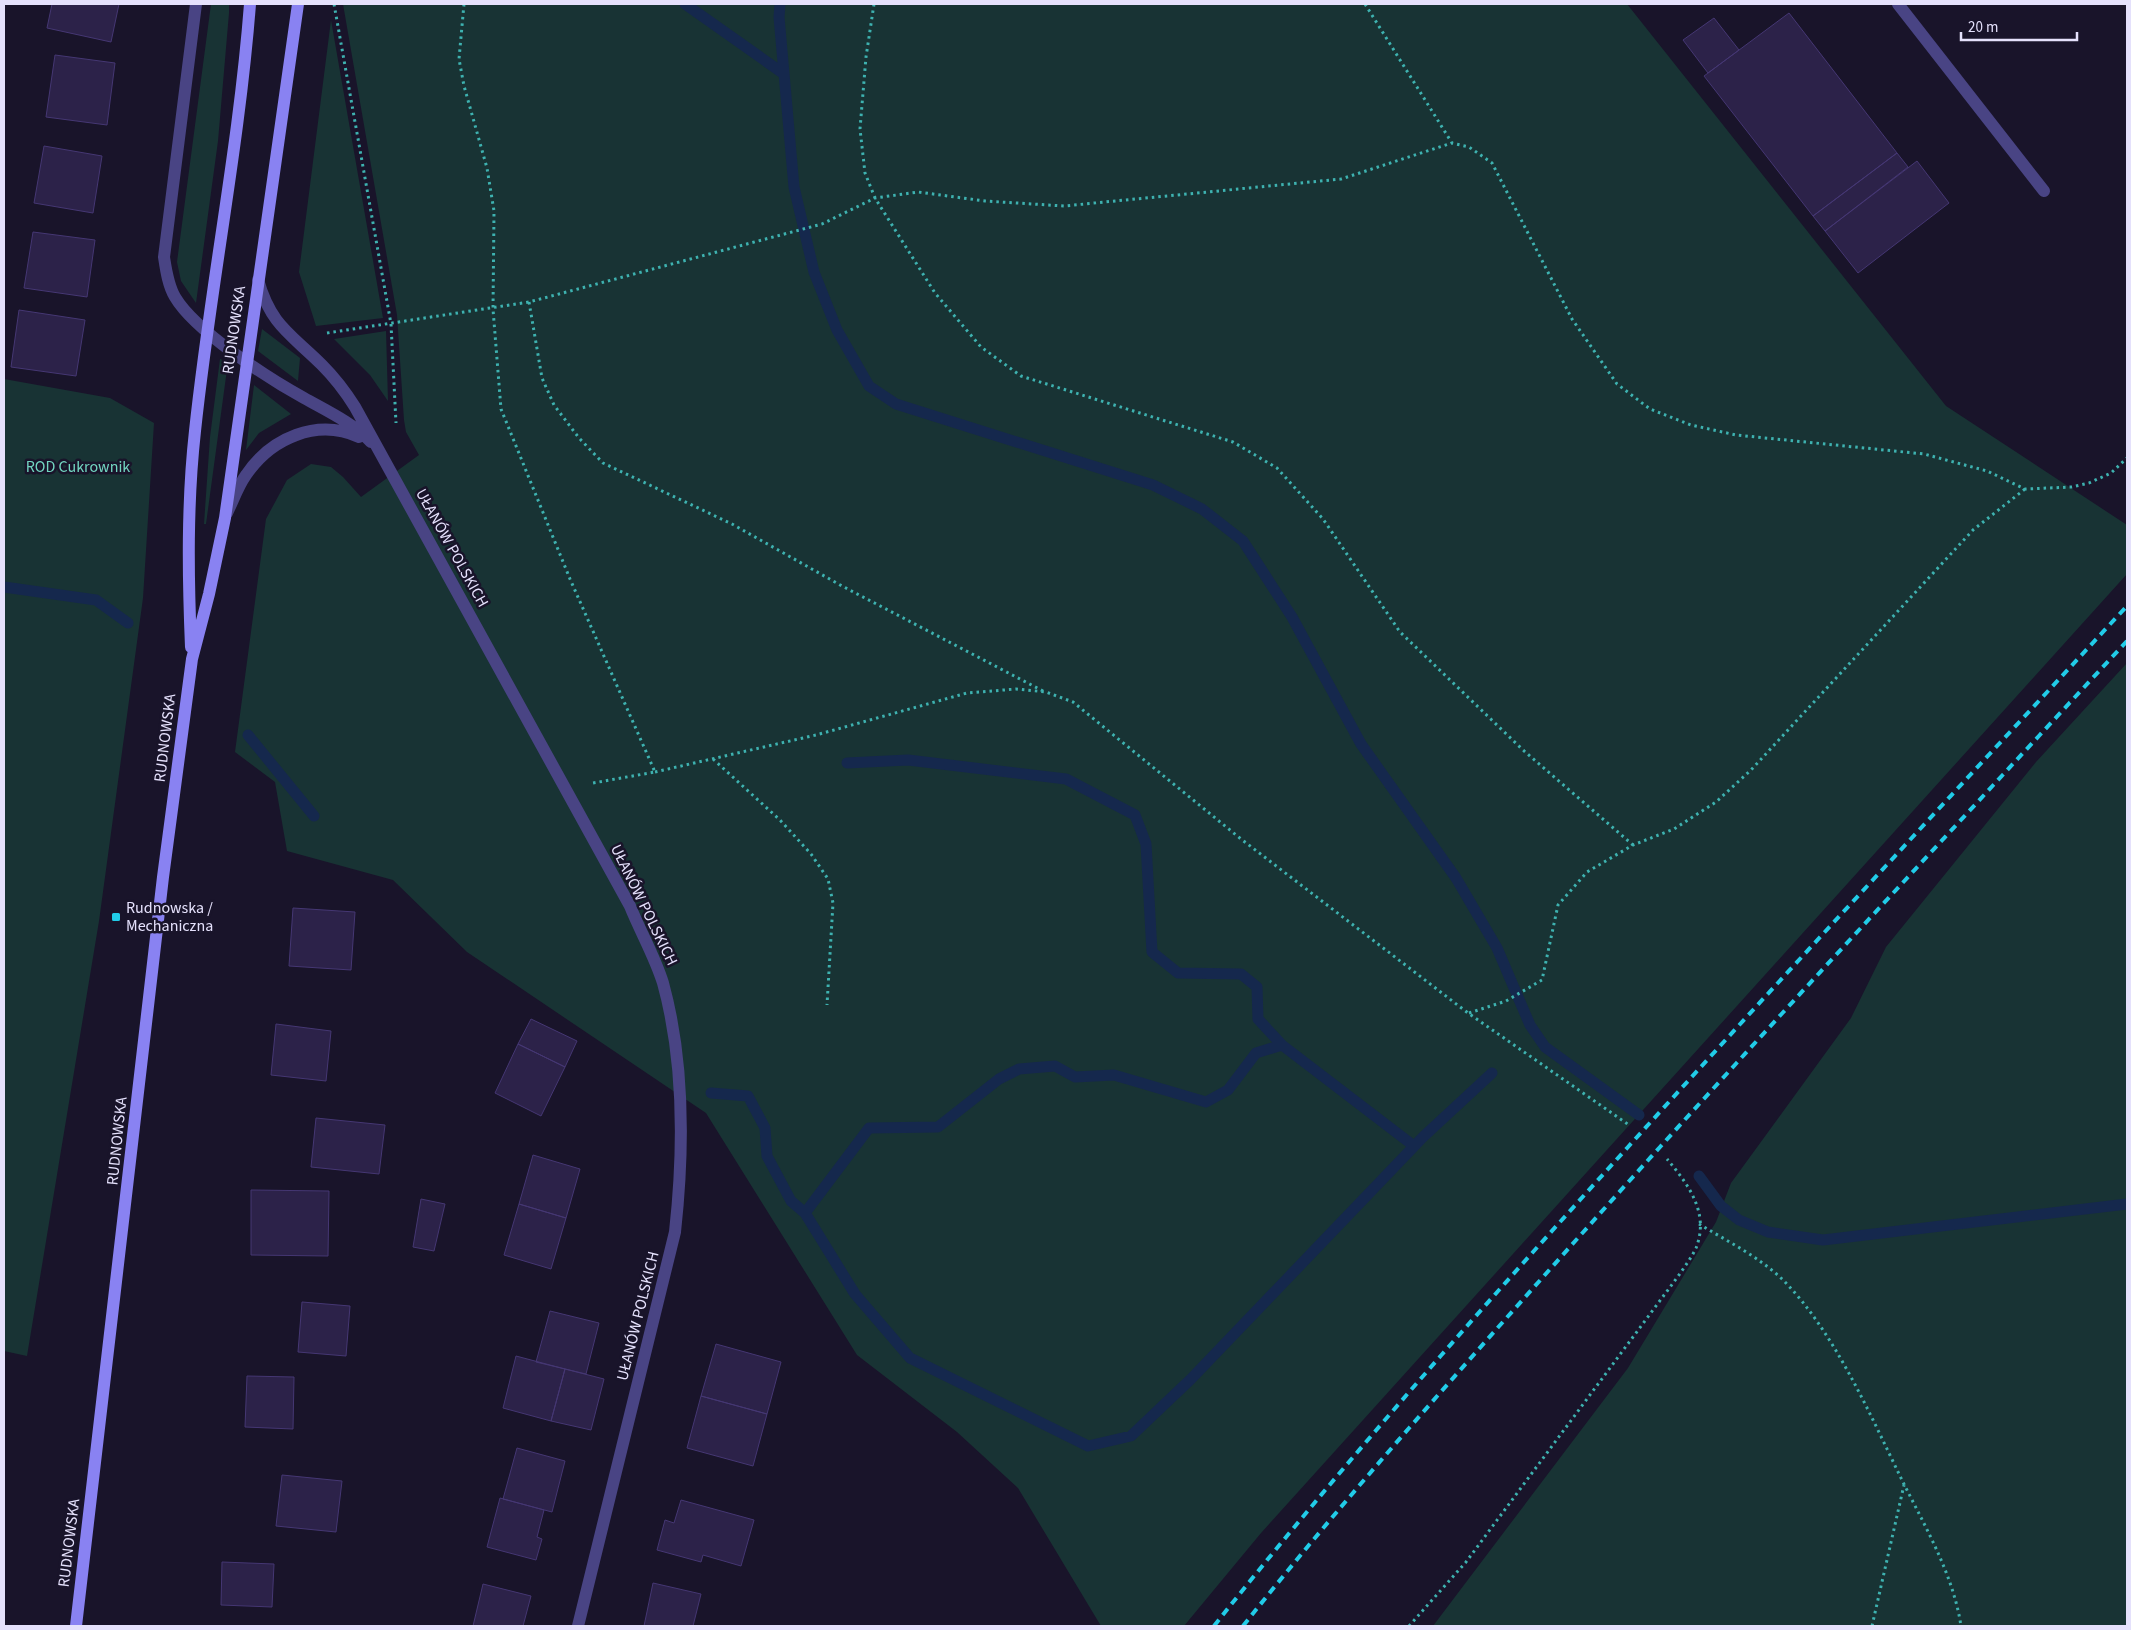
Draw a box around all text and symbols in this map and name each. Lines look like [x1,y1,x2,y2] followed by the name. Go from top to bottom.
[1961,10,2077,42] scale bar
[1968,17,1998,38] text: 20 m
[217,284,251,376] street label: RUDNOWSKA
[26,456,130,478] park label: ROD Cukrownik
[410,485,494,611] street label: UŁANÓW POLSKICH
[149,692,181,783] street label: RUDNOWSKA
[605,841,683,969] street label: UŁANÓW POLSKICH
[126,897,213,937] place label: Rudnowska / Mechaniczna
[110,911,122,923] marker: Rudnowska / Mechaniczna
[101,1095,133,1186] street label: RUDNOWSKA
[611,1249,665,1383] street label: UŁANÓW POLSKICH
[53,1497,85,1588] street label: RUDNOWSKA

